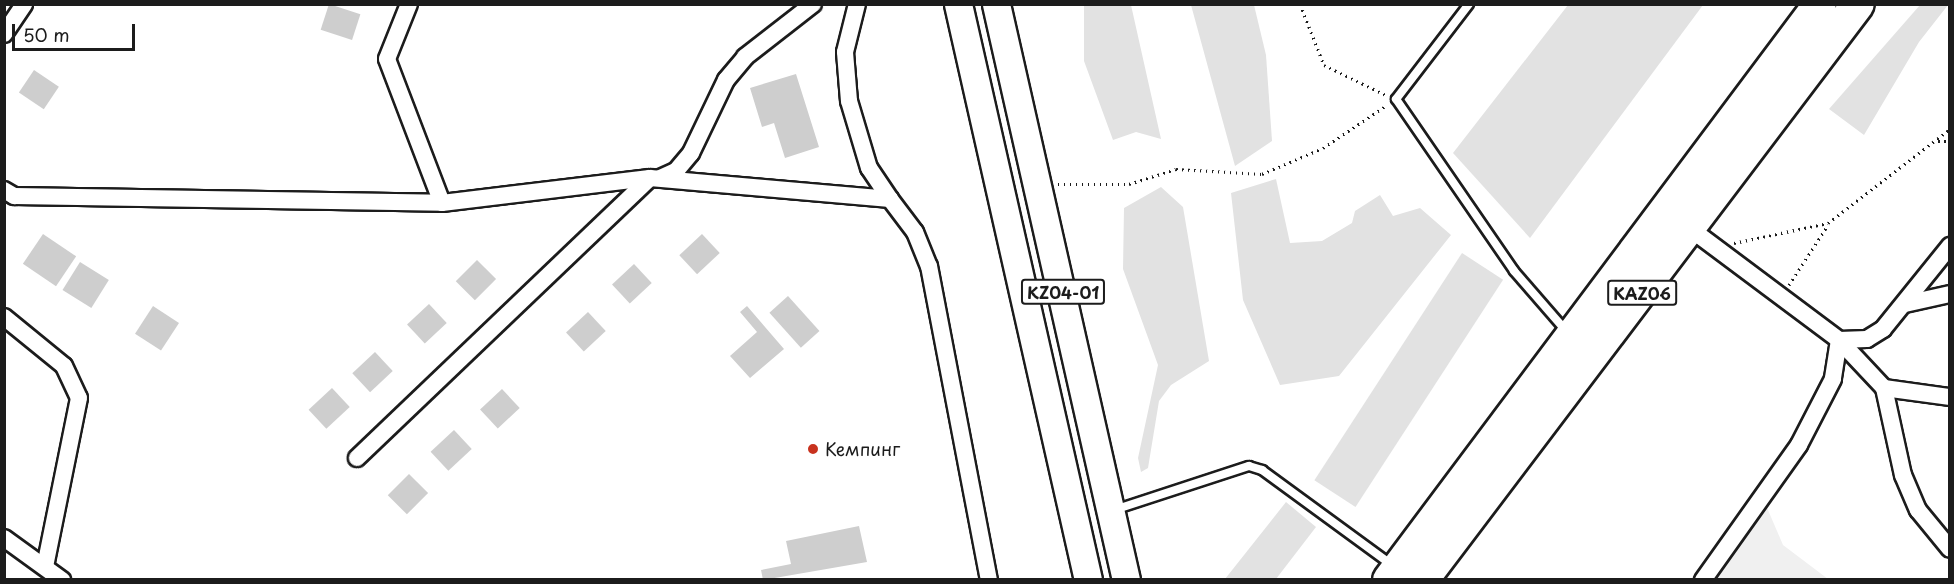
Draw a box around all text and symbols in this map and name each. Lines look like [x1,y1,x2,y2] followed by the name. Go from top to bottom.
[15,12,138,50] scale bar
[23,21,70,48] text: 50 m
[1020,279,1106,305] road number: KZ04-01
[1606,280,1678,306] road number: KАZ06
[825,438,900,460] place label: Кемпинг
[806,442,820,456] marker: Кемпинг

